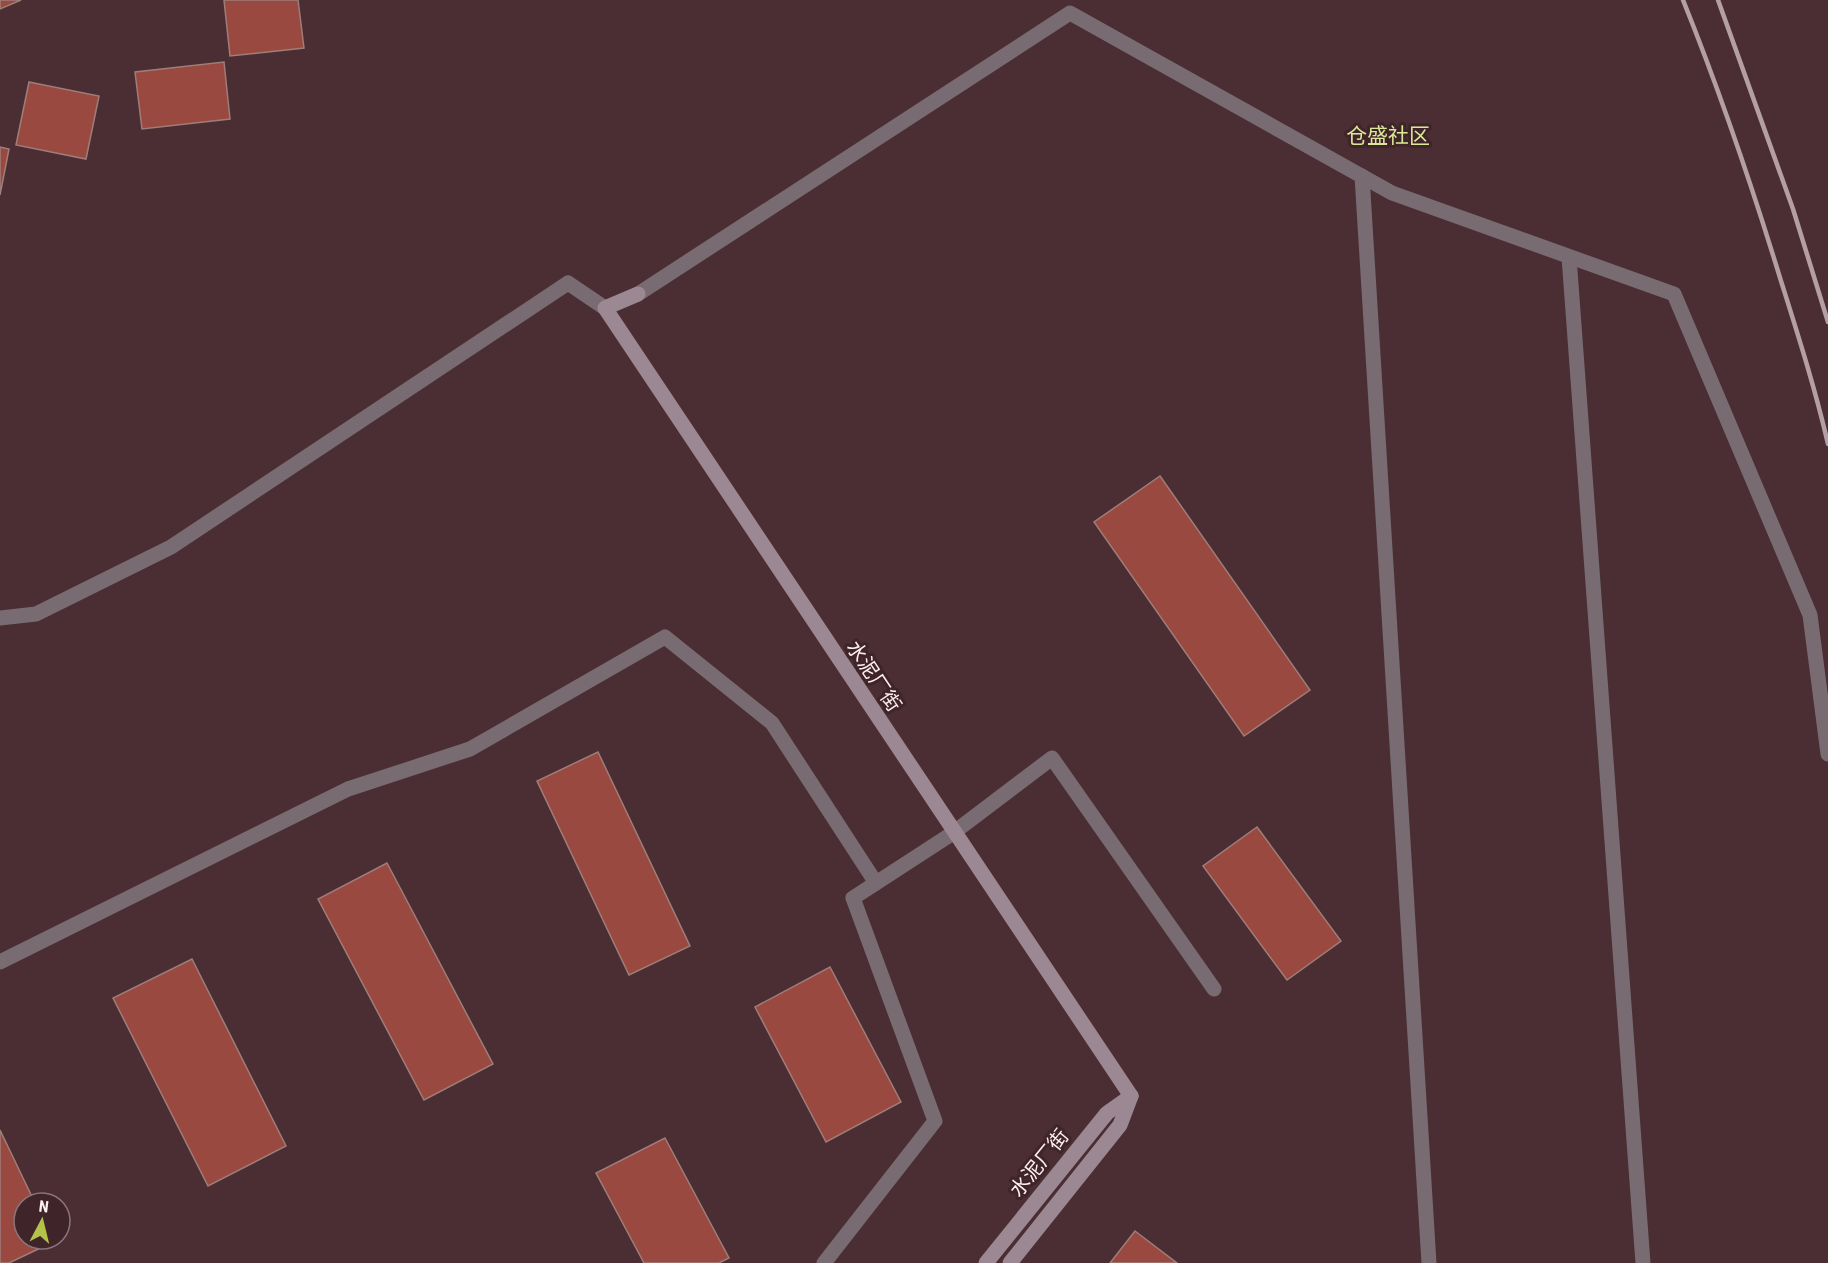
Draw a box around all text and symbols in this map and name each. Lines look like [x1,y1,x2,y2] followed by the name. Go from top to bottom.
[1346,124,1430,148] district label: 仓盛社区
[842,636,906,716] street label: 水泥厂街
[1005,1124,1073,1202] street label: 水泥厂街
[12,1191,72,1251] north arrow
[38,1197,50,1217] text: N

